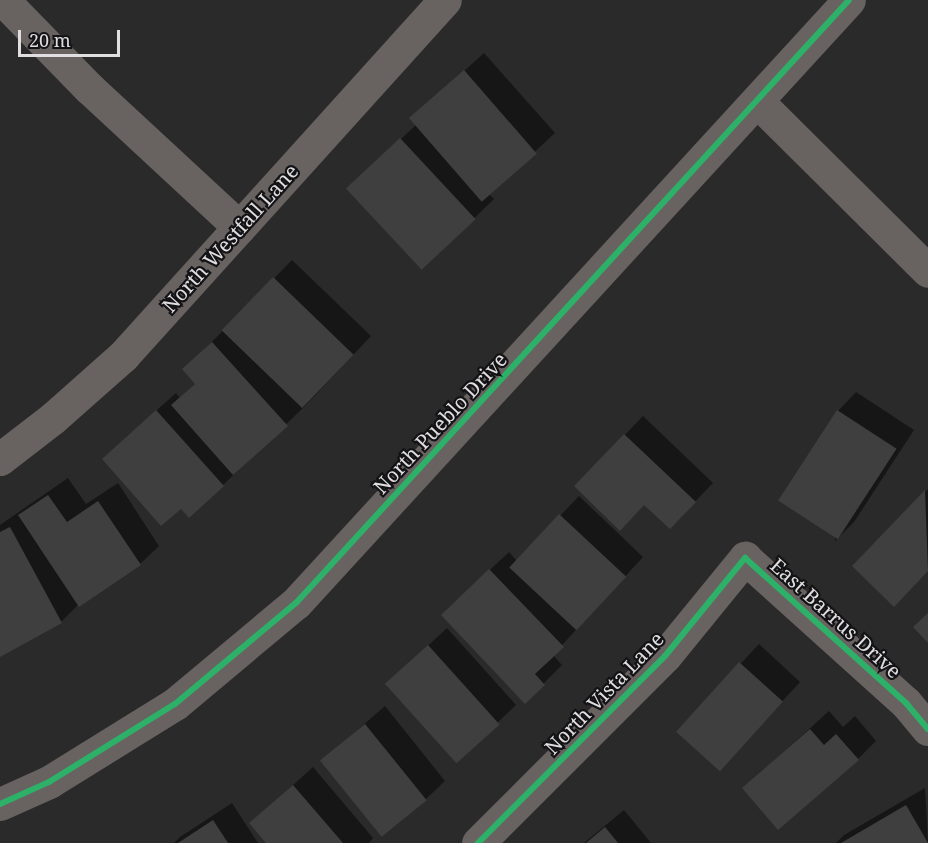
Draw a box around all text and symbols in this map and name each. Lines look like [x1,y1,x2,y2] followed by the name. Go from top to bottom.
[21,18,123,56] scale bar
[29,28,71,52] text: 20 m
[157,159,303,317] street label: North Westfall Lane
[368,347,512,499] street label: North Pueblo Drive
[766,553,906,683] street label: East Barrus Drive
[539,627,669,759] street label: North Vista Lane

